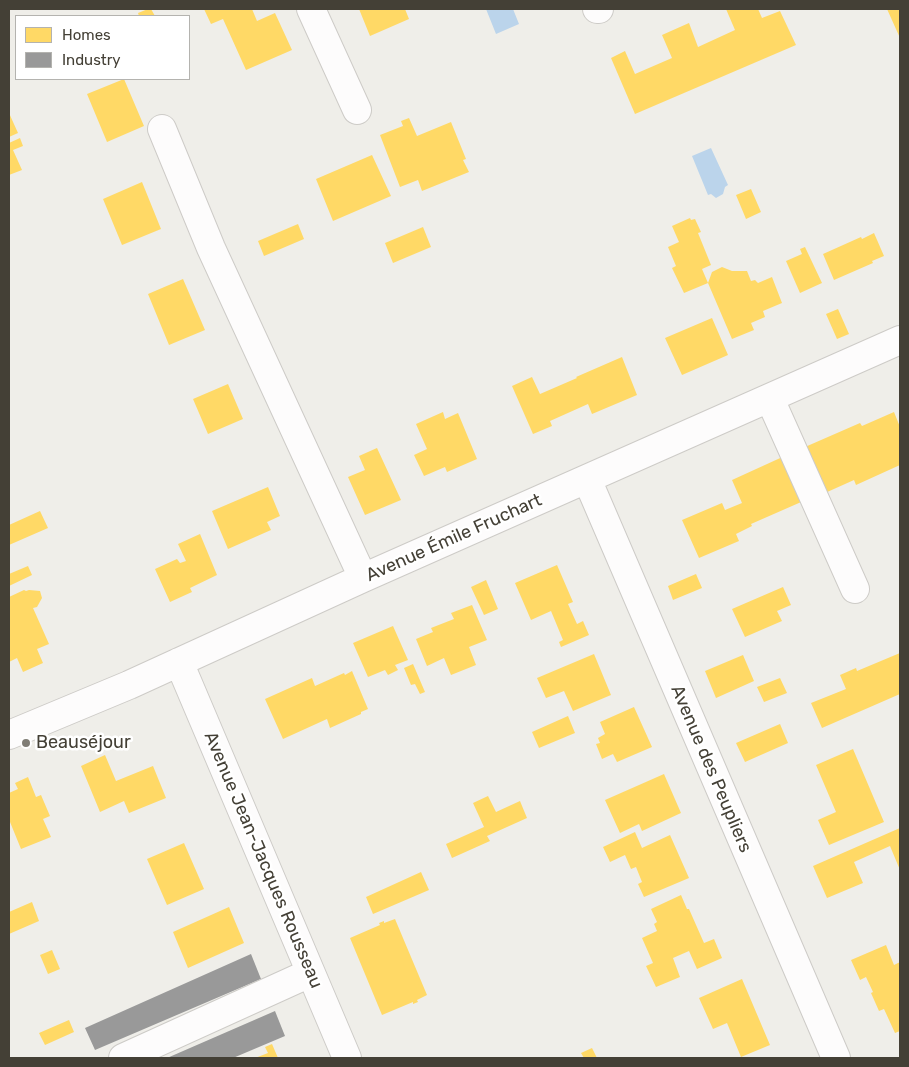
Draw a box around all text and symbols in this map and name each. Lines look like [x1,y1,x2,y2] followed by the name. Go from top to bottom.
[15,15,190,80] legend
[62,26,111,44] text: Homes
[62,51,121,69] text: Industry
[363,489,545,587] street label: Avenue Émile Fruchart
[666,682,756,856] street label: Avenue des Peupliers
[199,728,327,992] street label: Avenue Jean-Jacques Rousseau
[36,732,131,754] place label: Beauséjour
[20,737,32,749] marker: Beauséjour

